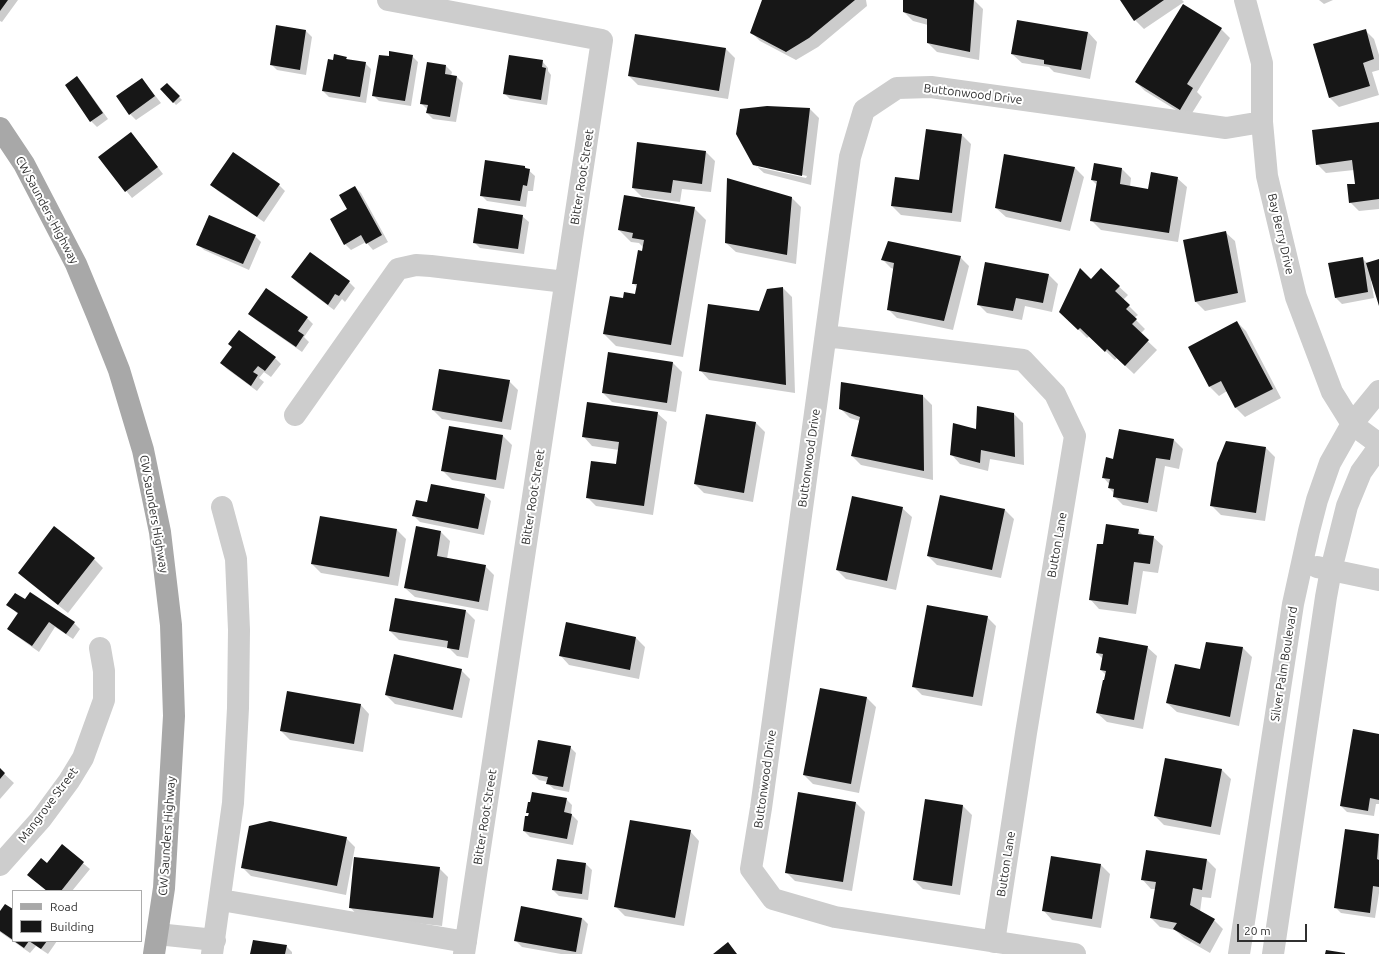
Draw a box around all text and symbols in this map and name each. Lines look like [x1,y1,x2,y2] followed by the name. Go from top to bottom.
[923,81,1023,107] street label: Buttonwood Drive
[567,128,597,226] street label: Bitter Root Street
[13,154,81,266] street label: CW Saunders Highway
[1265,192,1297,276] street label: Bay Berry Drive
[795,408,823,508] street label: Buttonwood Drive
[518,448,548,546] street label: Bitter Root Street
[137,454,171,574] street label: CW Saunders Highway
[1044,511,1070,579] street label: Button Lane
[1268,605,1300,723] street label: Silver Palm Boulevard
[751,729,779,829] street label: Buttonwood Drive
[15,764,81,846] street label: Mangrove Street
[470,768,500,866] street label: Bitter Root Street
[156,776,178,896] street label: CW Saunders Highway
[994,830,1018,898] street label: Button Lane
[12,890,142,942] legend
[50,900,78,913] text: Road
[1239,916,1309,942] scale bar
[50,920,94,933] text: Building
[1244,924,1271,937] text: 20 m

